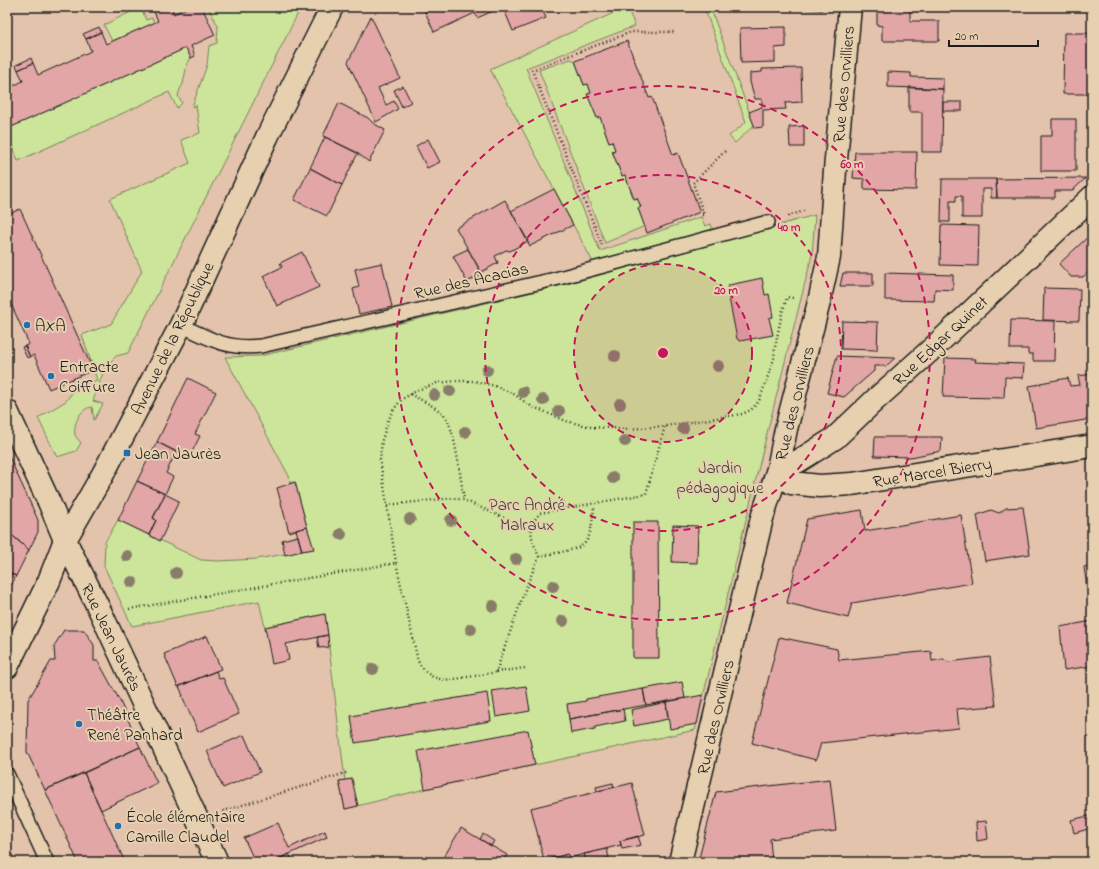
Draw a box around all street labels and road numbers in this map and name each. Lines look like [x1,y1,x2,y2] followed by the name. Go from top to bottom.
[827,25,862,144] street label: Rue des Orvilliers
[412,256,531,307] street label: Rue des Acacias
[125,258,221,419] street label: Avenue de la République
[888,290,996,393] street label: Rue Edgar Quinet
[769,343,822,463] street label: Rue des Orvilliers
[871,452,994,496] street label: Rue Marcel Bierry
[74,579,148,696] street label: Rue Jean Jaurès
[691,657,742,777] street label: Rue des Orvilliers

